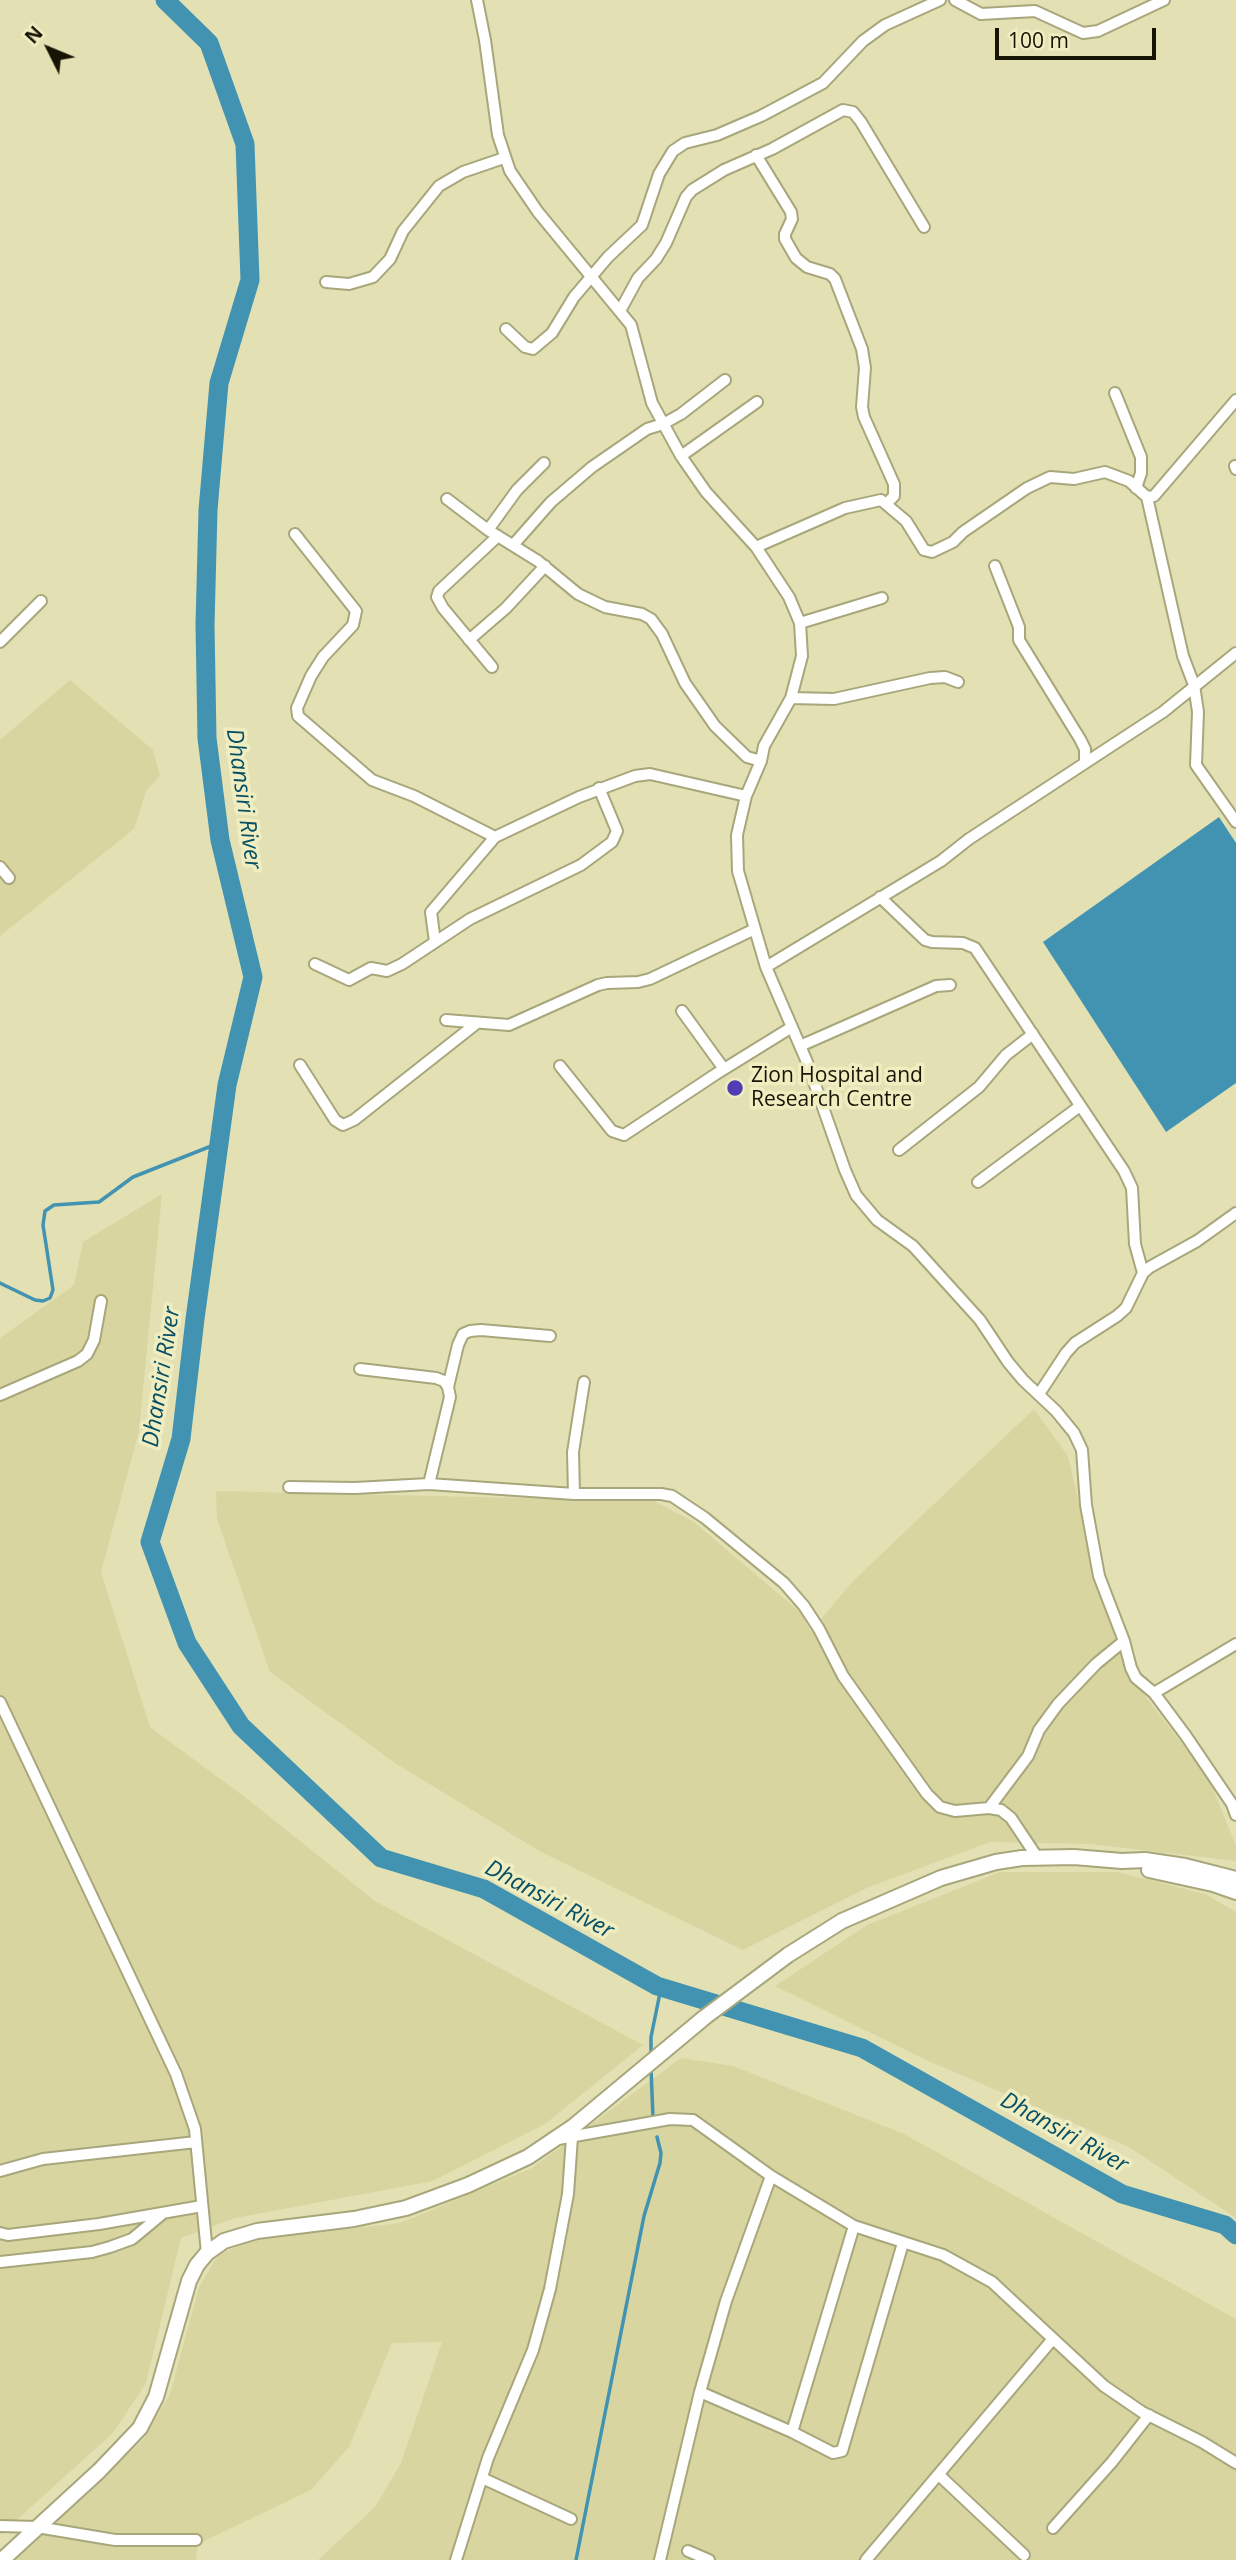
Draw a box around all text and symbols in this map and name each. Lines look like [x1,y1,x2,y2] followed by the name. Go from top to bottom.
[14,14,84,84] north arrow
[998,14,1159,58] scale bar
[19,20,48,49] text: N
[1008,26,1069,54] text: 100 m
[219,727,267,871] water label: Dhansiri River
[751,1063,923,1113] place label: Zion Hospital and Research Centre
[725,1078,745,1098] marker: Zion Hospital and Research Centre
[137,1305,187,1449] water label: Dhansiri River
[480,1855,618,1945] water label: Dhansiri River
[995,2087,1133,2179] water label: Dhansiri River

